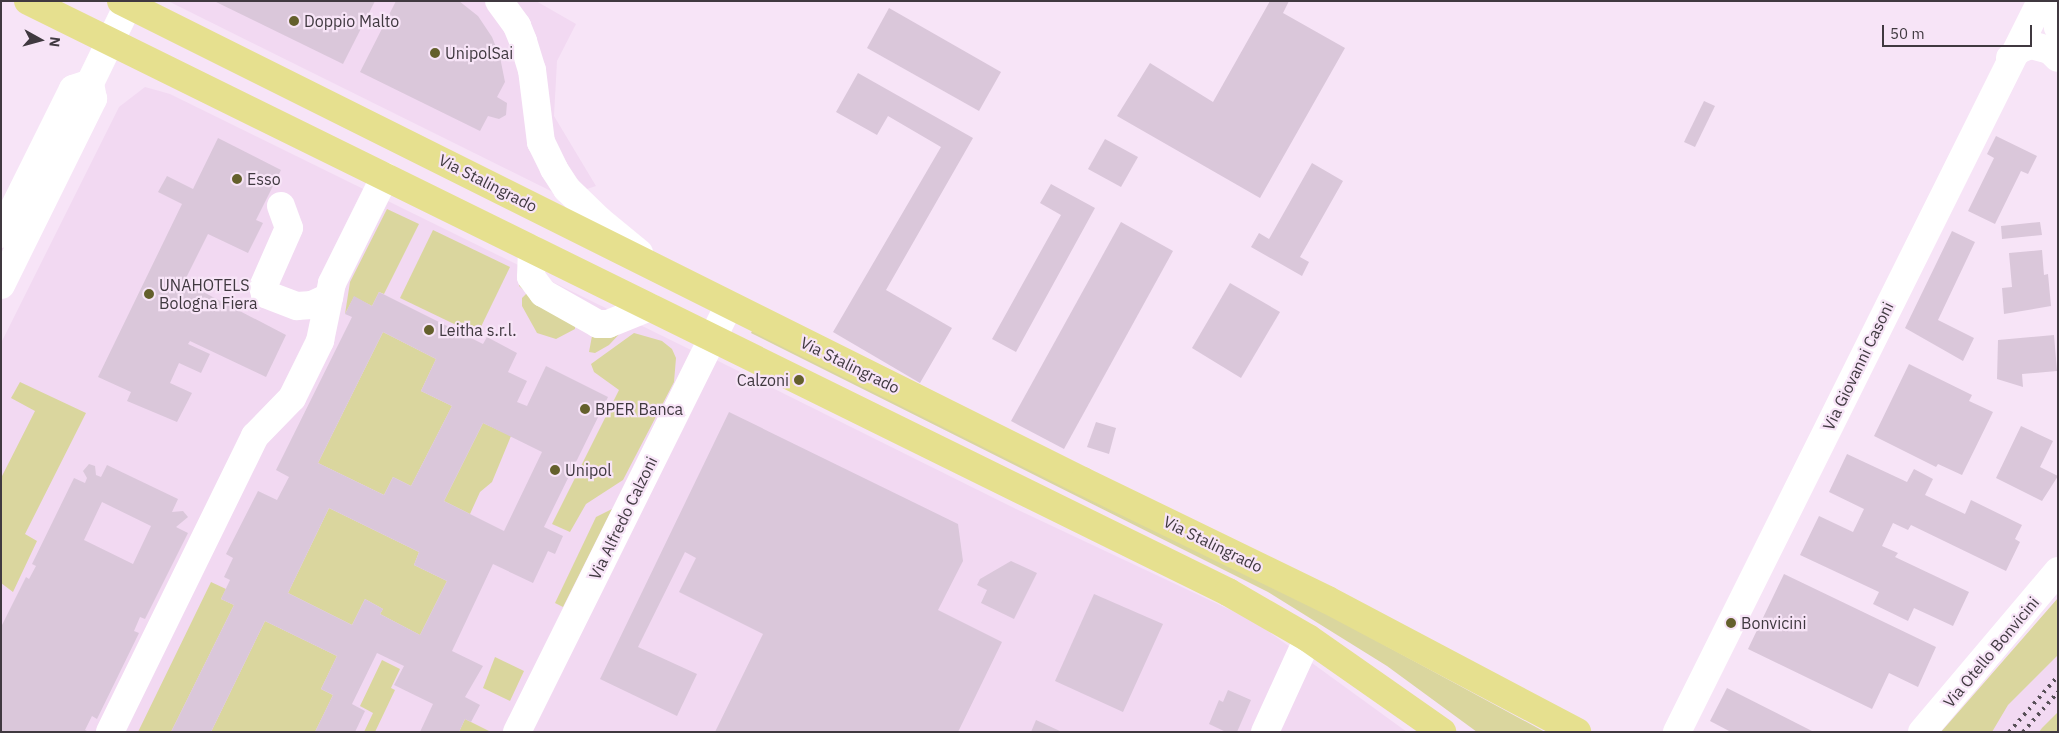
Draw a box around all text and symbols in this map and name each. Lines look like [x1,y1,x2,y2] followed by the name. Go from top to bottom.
[304,11,399,31] place label: Doppio Malto
[15,15,65,65] north arrow
[288,15,300,27] marker: Doppio Malto
[1884,15,2034,47] scale bar
[1890,24,1925,43] text: 50 m
[45,36,64,48] text: N
[445,43,513,63] place label: UnipolSai
[429,47,441,59] marker: UnipolSai
[436,150,540,216] street label: Via Stalingrado
[247,169,281,189] place label: Esso
[231,173,243,185] marker: Esso
[159,275,258,313] place label: UNAHOTELS Bologna Fiera
[143,288,155,300] marker: UNAHOTELS Bologna Fiera
[1819,299,1897,433] street label: Via Giovanni Casoni
[439,320,517,340] place label: Leitha s.r.l.
[423,324,435,336] marker: Leitha s.r.l.
[797,333,903,397] street label: Via Stalingrado
[737,370,789,390] place label: Calzoni
[793,374,805,386] marker: Calzoni
[595,399,683,419] place label: BPER Banca
[579,403,591,415] marker: BPER Banca
[585,453,661,583] street label: Via Alfredo Calzoni
[565,460,612,480] place label: Unipol
[549,464,561,476] marker: Unipol
[1160,512,1266,576] street label: Via Stalingrado
[1939,593,2043,711] street label: Via Otello Bonvicini
[1741,613,1806,633] place label: Bonvicini
[1725,617,1737,629] marker: Bonvicini

